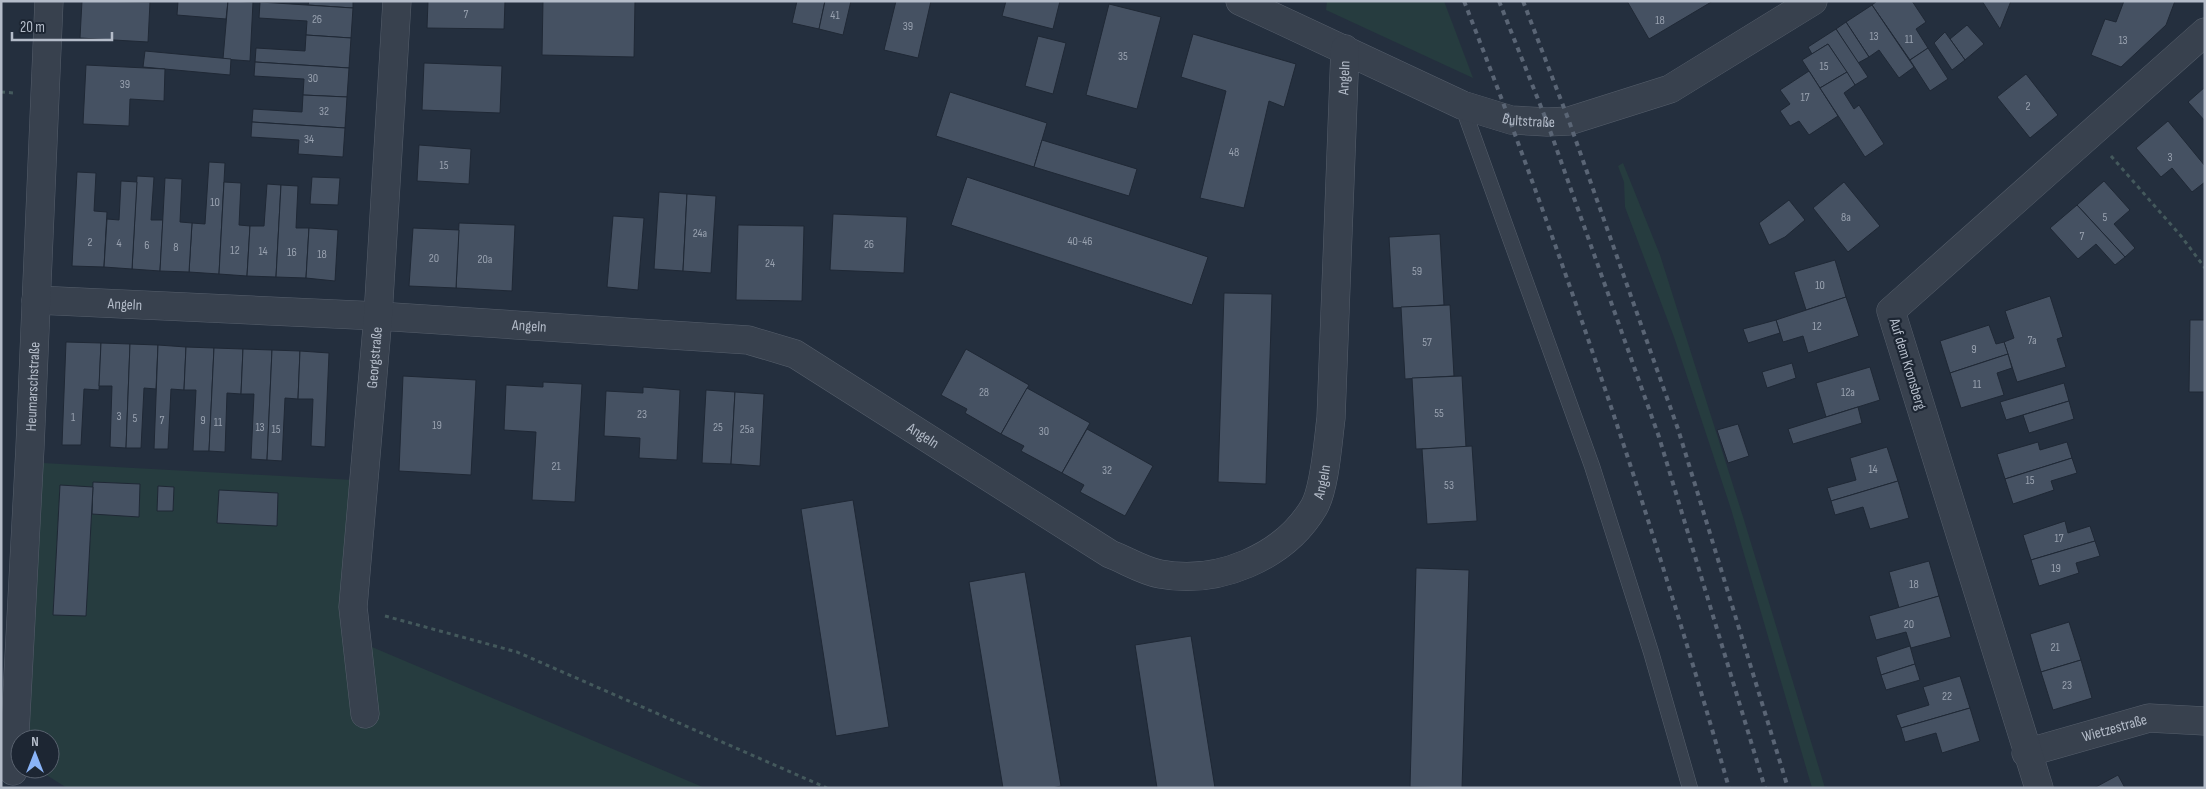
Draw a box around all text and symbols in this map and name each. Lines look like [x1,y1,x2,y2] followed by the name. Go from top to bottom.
[464,7,469,22] house number: 7
[830,8,840,23] house number: 41
[12,10,112,42] scale bar
[312,12,322,27] house number: 26
[1655,13,1665,28] house number: 18
[20,18,45,37] text: 20 m
[903,19,913,34] house number: 39
[1869,29,1879,44] house number: 13
[1905,32,1914,47] house number: 11
[2118,33,2128,48] house number: 13
[1118,49,1128,64] house number: 35
[1819,59,1829,74] house number: 15
[1334,60,1355,96] street label: Angeln
[308,71,318,86] house number: 30
[120,77,130,92] house number: 39
[1801,90,1810,105] house number: 17
[2026,99,2031,114] house number: 2
[319,104,329,119] house number: 32
[1500,109,1555,132] street label: Bultstraße
[304,132,314,147] house number: 34
[1229,145,1239,160] house number: 48
[2167,150,2173,165] house number: 3
[439,158,449,173] house number: 15
[210,195,220,210] house number: 10
[1841,210,1851,225] house number: 8a
[2103,210,2108,225] house number: 5
[693,226,708,241] house number: 24a
[2080,229,2085,244] house number: 7
[1067,234,1093,249] house number: 40-46
[88,235,93,250] house number: 2
[116,236,122,251] house number: 4
[864,237,874,252] house number: 26
[144,238,150,253] house number: 6
[173,240,179,255] house number: 8
[230,243,240,258] house number: 12
[258,244,268,259] house number: 14
[287,245,297,260] house number: 16
[317,247,327,262] house number: 18
[429,251,439,266] house number: 20
[478,252,493,267] house number: 20a
[765,256,775,271] house number: 24
[1412,264,1422,279] house number: 59
[1815,278,1825,293] house number: 10
[106,294,142,315] street label: Angeln
[1884,315,1930,412] street label: Auf dem Kronsberg
[511,316,547,337] street label: Angeln
[1812,319,1822,334] house number: 12
[363,326,387,389] street label: Georgstraße
[2027,333,2037,348] house number: 7a
[1422,335,1432,350] house number: 57
[22,341,44,432] street label: Heumarschstraße
[1971,342,1977,357] house number: 9
[1973,377,1982,392] house number: 11
[979,385,989,400] house number: 28
[1841,385,1855,400] house number: 12a
[1434,406,1444,421] house number: 55
[637,407,647,422] house number: 23
[116,409,122,424] house number: 3
[71,410,76,425] house number: 1
[133,411,138,426] house number: 5
[160,413,165,428] house number: 7
[200,413,206,428] house number: 9
[214,415,223,430] house number: 11
[432,418,442,433] house number: 19
[902,418,942,453] street label: Angeln
[255,420,265,435] house number: 13
[713,420,723,435] house number: 25
[271,422,281,437] house number: 15
[740,422,755,437] house number: 25a
[1039,424,1049,439] house number: 30
[551,459,561,474] house number: 21
[1868,462,1878,477] house number: 14
[1102,463,1112,478] house number: 32
[1309,464,1335,503] street label: Angeln
[2025,473,2035,488] house number: 15
[1444,478,1454,493] house number: 53
[2055,531,2064,546] house number: 17
[2051,561,2061,576] house number: 19
[1909,577,1919,592] house number: 18
[1904,617,1914,632] house number: 20
[2050,640,2060,655] house number: 21
[2062,678,2072,693] house number: 23
[1942,689,1952,704] house number: 22
[2080,710,2149,747] street label: Wietzestraße
[10,729,60,779] north arrow
[31,733,39,750] text: N

